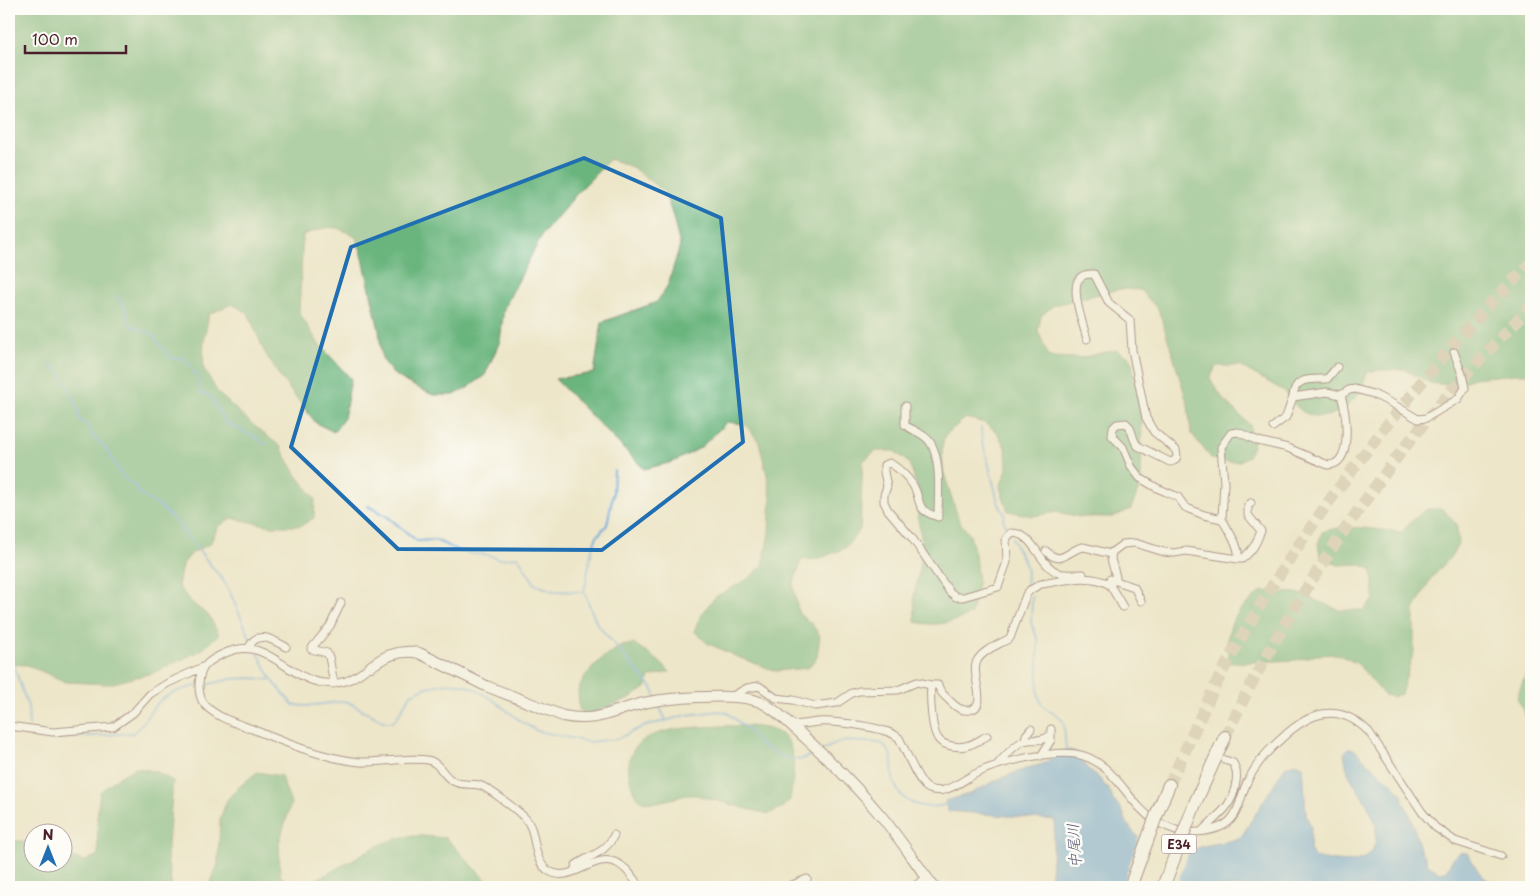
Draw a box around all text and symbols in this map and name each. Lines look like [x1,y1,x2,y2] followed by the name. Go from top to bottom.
[25,22,126,54] scale bar
[32,27,78,50] text: 100 m
[1060,823,1086,869] water label: 中尾川
[22,824,72,874] north arrow
[42,824,54,845] text: N
[1162,834,1196,854] road number: E34

